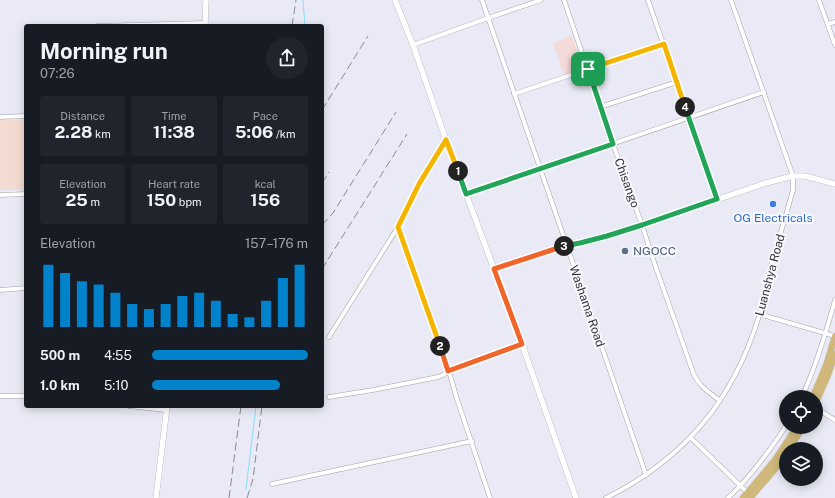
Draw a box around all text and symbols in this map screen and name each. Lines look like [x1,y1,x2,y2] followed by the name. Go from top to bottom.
[266,37,308,79] button: share
[40,38,168,64] text: Morning run
[571,52,605,86] pin
[577,58,599,80] icon: arrive
[40,66,75,81] text: 07:26
[675,97,695,117] pin: 4
[681,101,689,113] text: 4
[60,110,105,122] text: Distance
[161,110,187,122] text: Time
[253,110,278,122] text: Pace
[55,122,92,142] text: 2.28
[153,122,195,142] text: 11:38
[235,122,273,142] text: 5:06
[92,128,111,140] text: km
[273,128,296,140] text: /km
[612,156,643,210] street label: Chisango
[448,161,468,181] pin: 1
[456,165,460,177] text: 1
[59,178,106,190] text: Elevation
[148,178,200,190] text: Heart rate
[255,178,276,190] text: kcal
[65,190,88,210] text: 25
[146,190,176,210] text: 150
[250,190,280,210] text: 156
[88,196,100,208] text: m
[176,196,202,208] text: bpm
[768,199,778,209] marker: OG Electricals
[733,211,813,225] place label: OG Electricals
[752,232,788,318] street label: Luanshya Road
[40,236,95,251] text: Elevation
[245,236,308,251] text: 157–176 m
[554,236,574,256] pin: 3
[560,240,568,252] text: 3
[633,244,676,258] place label: NGOCC
[620,246,630,256] marker: NGOCC
[566,263,608,349] street label: Washama Road
[430,336,450,356] pin: 2
[437,340,444,352] text: 2
[40,348,80,363] text: 500 m
[104,348,132,363] text: 4:55
[40,378,80,393] text: 1.0 km
[104,378,129,393] text: 5:10
[779,390,823,486] map controls
[779,390,823,434] button: locate
[779,442,823,486] button: layers

